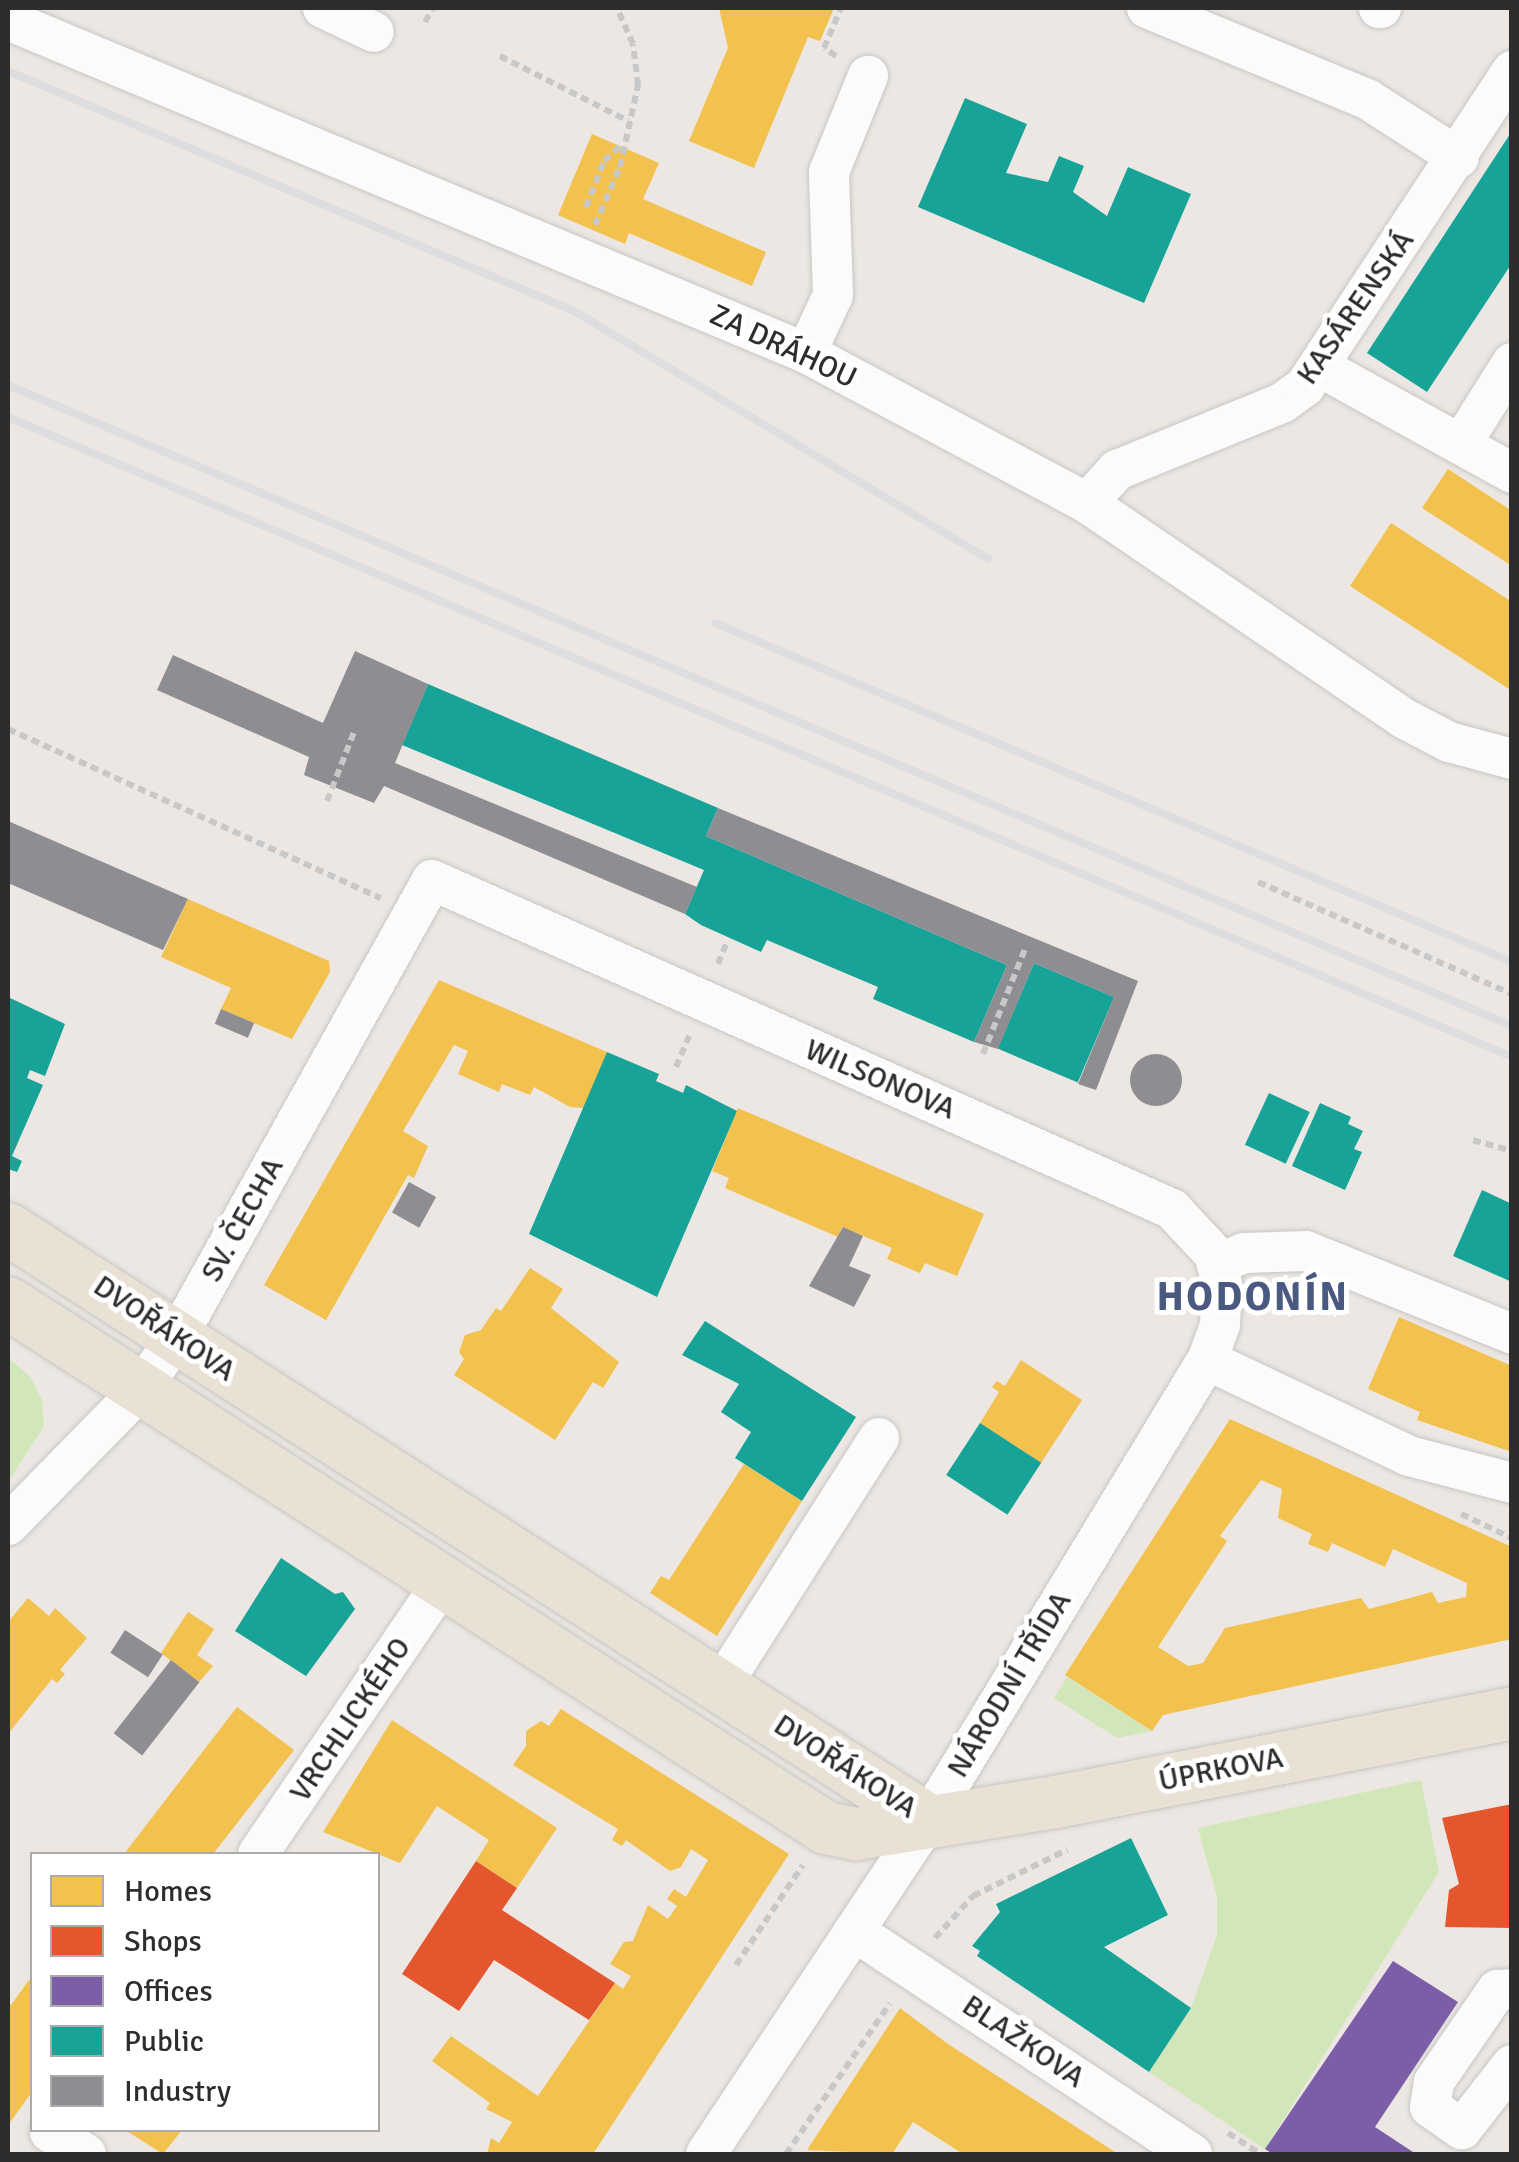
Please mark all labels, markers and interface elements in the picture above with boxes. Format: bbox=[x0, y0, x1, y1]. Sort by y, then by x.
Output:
street label: KASÁRENSKÁ bbox=[1290, 224, 1422, 392]
street label: ZA DRÁHOU bbox=[704, 297, 862, 397]
street label: WILSONOVA bbox=[799, 1032, 961, 1128]
street label: SV. ČECHA bbox=[194, 1152, 292, 1288]
street label: DVOŘÁKOVA bbox=[86, 1268, 242, 1390]
district label: HODONÍN bbox=[1156, 1273, 1350, 1321]
street label: NÁRODNÍ TŘÍDA bbox=[940, 1586, 1080, 1784]
street label: VRCHLICKÉHO bbox=[283, 1631, 419, 1809]
street label: DVOŘÁKOVA bbox=[767, 1707, 923, 1827]
street label: ÚPRKOVA bbox=[1156, 1740, 1286, 1800]
legend bbox=[30, 1852, 380, 2132]
text: Homes bbox=[124, 1873, 212, 1910]
text: Shops bbox=[124, 1923, 202, 1960]
text: Offices bbox=[124, 1973, 213, 2010]
street label: BLAŽKOVA bbox=[955, 1988, 1091, 2096]
text: Public bbox=[124, 2023, 204, 2060]
text: Industry bbox=[124, 2073, 231, 2110]

